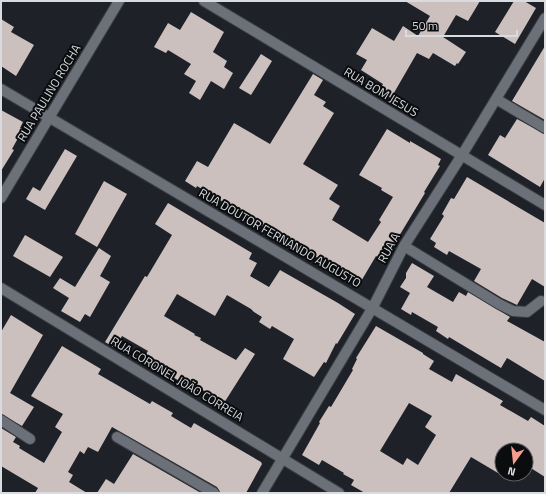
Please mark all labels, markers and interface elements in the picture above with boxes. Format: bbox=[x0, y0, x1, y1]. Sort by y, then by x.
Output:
scale bar bbox=[406, 12, 517, 38]
text: 50 m bbox=[412, 16, 438, 35]
street label: RUA PAULINO ROCHA bbox=[12, 40, 85, 145]
street label: RUA BOM JESUS bbox=[341, 62, 422, 121]
street label: RUA DOUTOR FERNANDO AUGUSTO bbox=[196, 183, 365, 292]
street label: RUA A bbox=[373, 229, 405, 266]
street label: RUA CORONEL JOÃO CORREIA bbox=[107, 331, 247, 426]
north arrow bbox=[494, 442, 534, 482]
text: N bbox=[506, 463, 517, 480]

